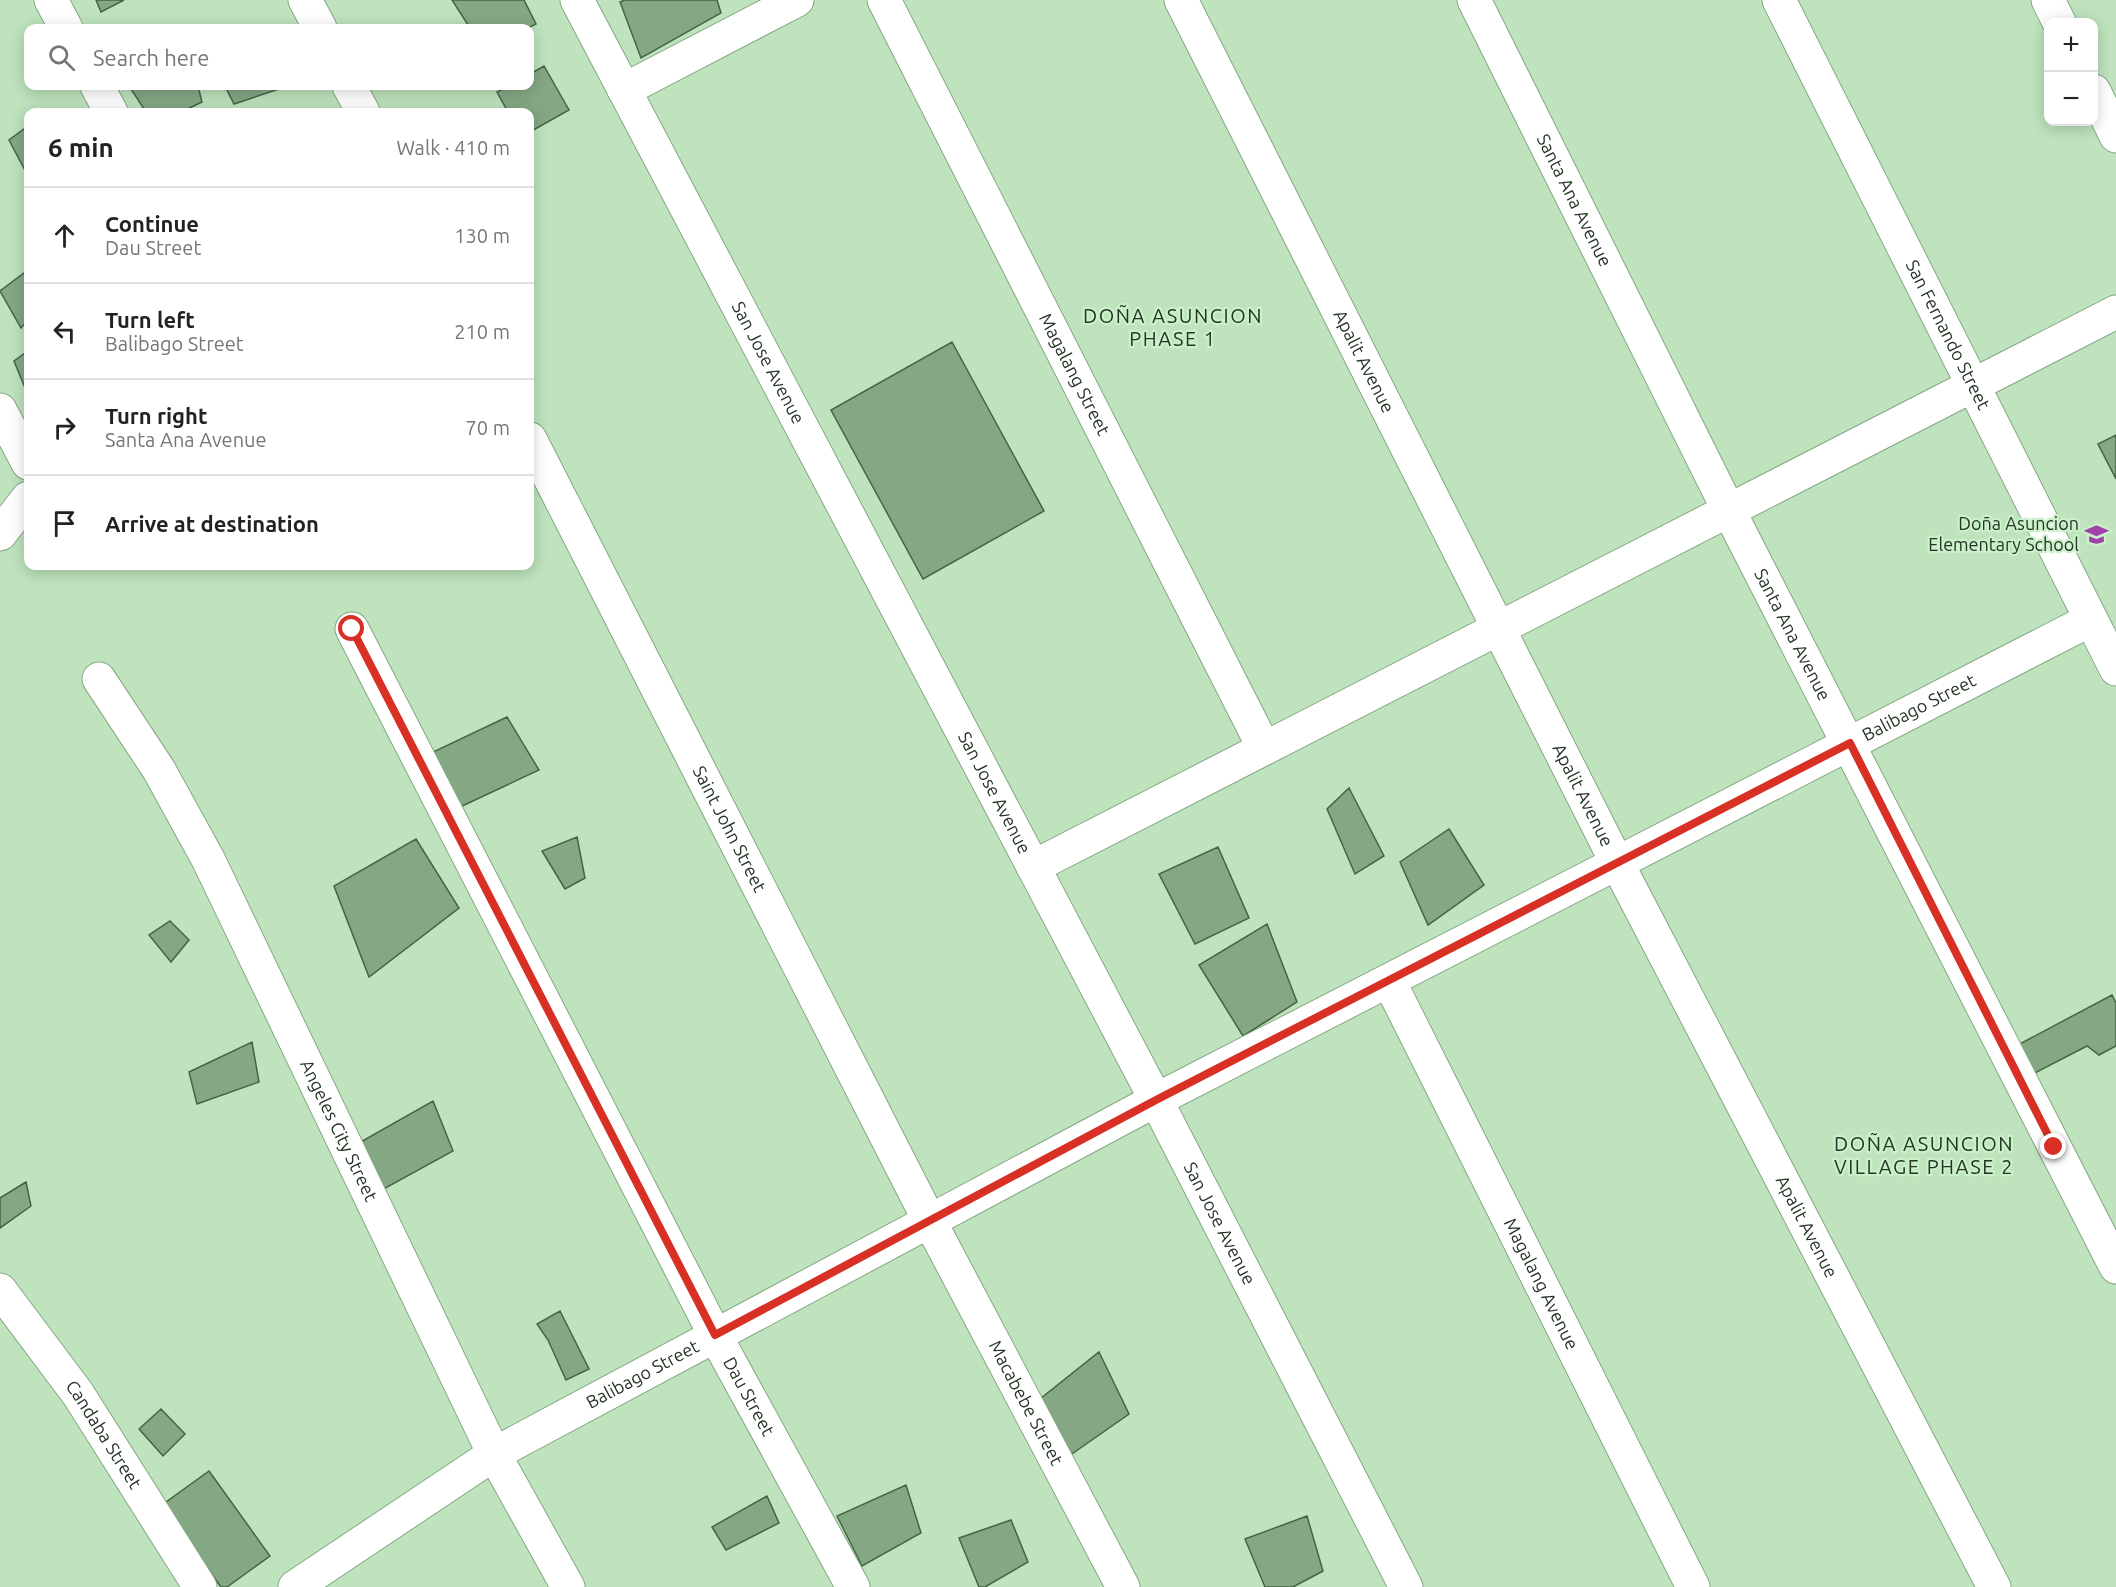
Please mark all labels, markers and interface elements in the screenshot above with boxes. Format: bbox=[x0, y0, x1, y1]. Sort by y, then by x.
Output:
map controls bbox=[2044, 18, 2098, 126]
button: + bbox=[2044, 18, 2098, 72]
search box bbox=[24, 24, 534, 90]
icon: search bbox=[45, 41, 78, 74]
text: Search here bbox=[93, 45, 209, 70]
button: − bbox=[2044, 72, 2098, 126]
street label: Santa Ana Avenue bbox=[1533, 130, 1616, 270]
text: 6 min bbox=[48, 133, 114, 162]
text: Walk · 410 m bbox=[397, 136, 510, 159]
text: Continue bbox=[105, 211, 199, 236]
icon: ahead bbox=[48, 219, 81, 252]
text: 130 m bbox=[454, 224, 510, 247]
text: Dau Street bbox=[105, 236, 201, 259]
street label: San Fernando Street bbox=[1903, 256, 1995, 412]
street label: San Jose Avenue bbox=[729, 298, 809, 427]
district label: DOÑA ASUNCION PHASE 1 bbox=[1083, 304, 1263, 350]
street label: Apalit Avenue bbox=[1330, 306, 1399, 416]
text: Turn left bbox=[105, 307, 195, 332]
street label: Magalang Street bbox=[1036, 310, 1114, 438]
icon: left bbox=[48, 315, 81, 348]
text: 210 m bbox=[454, 320, 510, 343]
text: Balibago Street bbox=[105, 332, 244, 355]
text: Turn right bbox=[105, 403, 207, 428]
icon: right bbox=[48, 411, 81, 444]
text: 70 m bbox=[466, 416, 510, 439]
text: Santa Ana Avenue bbox=[105, 428, 267, 451]
icon: arrive bbox=[48, 507, 81, 540]
text: Arrive at destination bbox=[105, 511, 319, 536]
place label: Doña Asuncion Elementary School bbox=[1928, 513, 2079, 554]
school or university icon: Doña Asuncion Elementary School bbox=[2084, 521, 2110, 547]
street label: Santa Ana Avenue bbox=[1751, 565, 1835, 703]
route start bbox=[338, 615, 364, 641]
street label: Balibago Street bbox=[1859, 670, 1979, 744]
street label: San Jose Avenue bbox=[955, 728, 1036, 857]
street label: Apalit Avenue bbox=[1549, 740, 1618, 850]
street label: Saint John Street bbox=[690, 762, 771, 895]
street label: Angeles City Street bbox=[297, 1056, 382, 1204]
district label: DOÑA ASUNCION VILLAGE PHASE 2 bbox=[1834, 1132, 2014, 1178]
route end bbox=[2040, 1133, 2066, 1159]
street label: San Jose Avenue bbox=[1181, 1158, 1260, 1288]
street label: Apalit Avenue bbox=[1772, 1172, 1842, 1281]
street label: Magalang Avenue bbox=[1501, 1215, 1583, 1352]
street label: Balibago Street bbox=[582, 1335, 702, 1412]
street label: Macabebe Street bbox=[986, 1337, 1068, 1468]
street label: Dau Street bbox=[720, 1353, 779, 1439]
street label: Candaba Street bbox=[62, 1376, 146, 1492]

